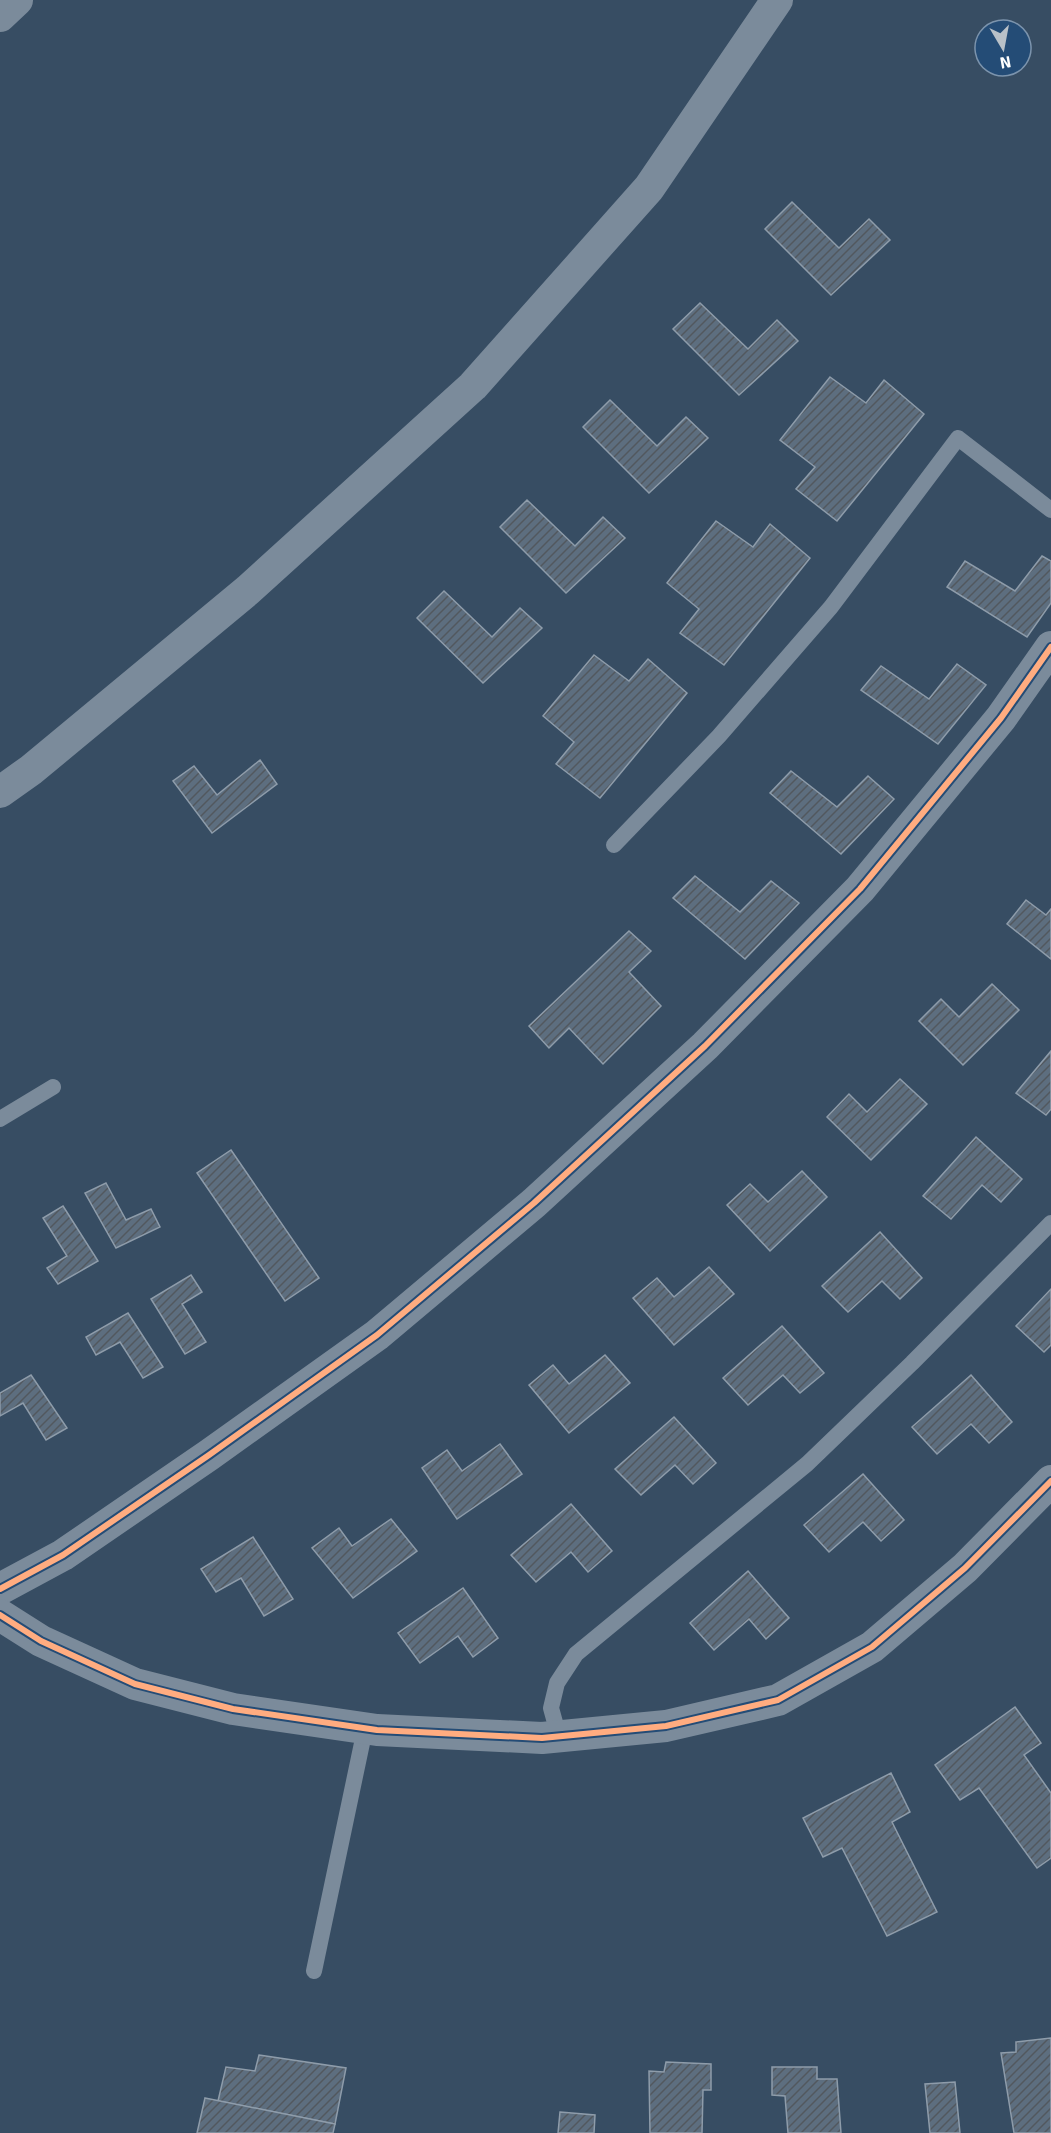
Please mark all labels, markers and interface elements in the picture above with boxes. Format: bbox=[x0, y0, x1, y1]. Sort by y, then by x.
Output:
north arrow bbox=[973, 18, 1033, 78]
text: N bbox=[998, 51, 1013, 73]

